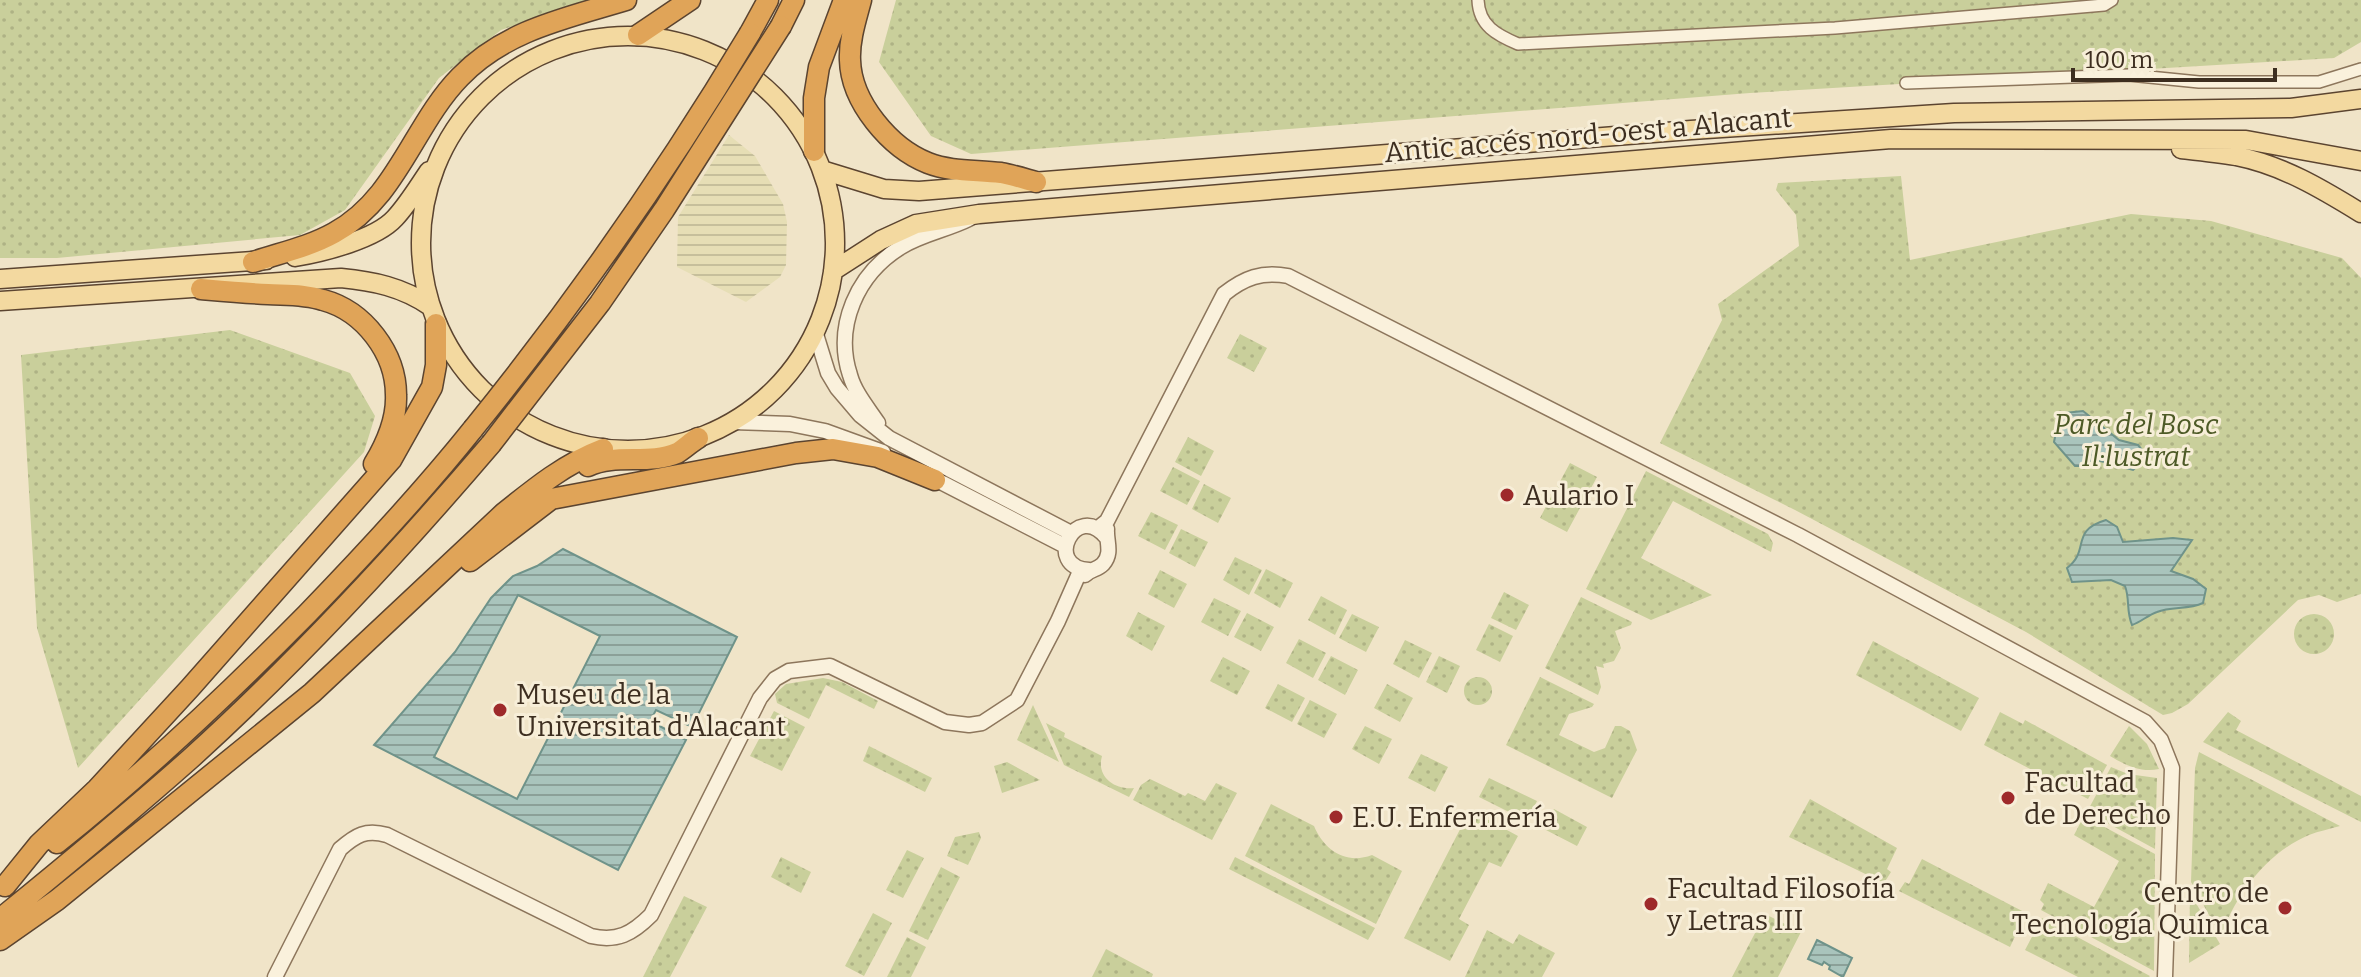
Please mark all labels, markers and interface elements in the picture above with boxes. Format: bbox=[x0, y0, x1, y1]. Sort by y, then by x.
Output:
scale bar bbox=[2073, 32, 2275, 82]
text: 100 m bbox=[2085, 46, 2153, 74]
street label: Antic accés nord-oest a Alacant bbox=[1383, 101, 1793, 169]
park label: Parc del Bosc Il·lustrat bbox=[2053, 408, 2219, 473]
place label: Aulario I bbox=[1523, 479, 1634, 512]
marker: Aulario I bbox=[1498, 486, 1516, 504]
place label: Museu de la Universitat d'Alacant bbox=[516, 678, 786, 743]
marker: Museu de la Universitat d'Alacant bbox=[491, 701, 509, 719]
place label: Facultad de Derecho bbox=[2024, 766, 2171, 831]
marker: Facultad de Derecho bbox=[1999, 789, 2017, 807]
place label: E.U. Enfermería bbox=[1352, 801, 1557, 834]
marker: E.U. Enfermería bbox=[1327, 808, 1345, 826]
place label: Facultad Filosofía y Letras III bbox=[1666, 872, 1895, 937]
place label: Centro de Tecnología Química bbox=[2012, 876, 2269, 941]
marker: Facultad Filosofía y Letras III bbox=[1642, 895, 1660, 913]
marker: Centro de Tecnología Química bbox=[2276, 899, 2294, 917]

